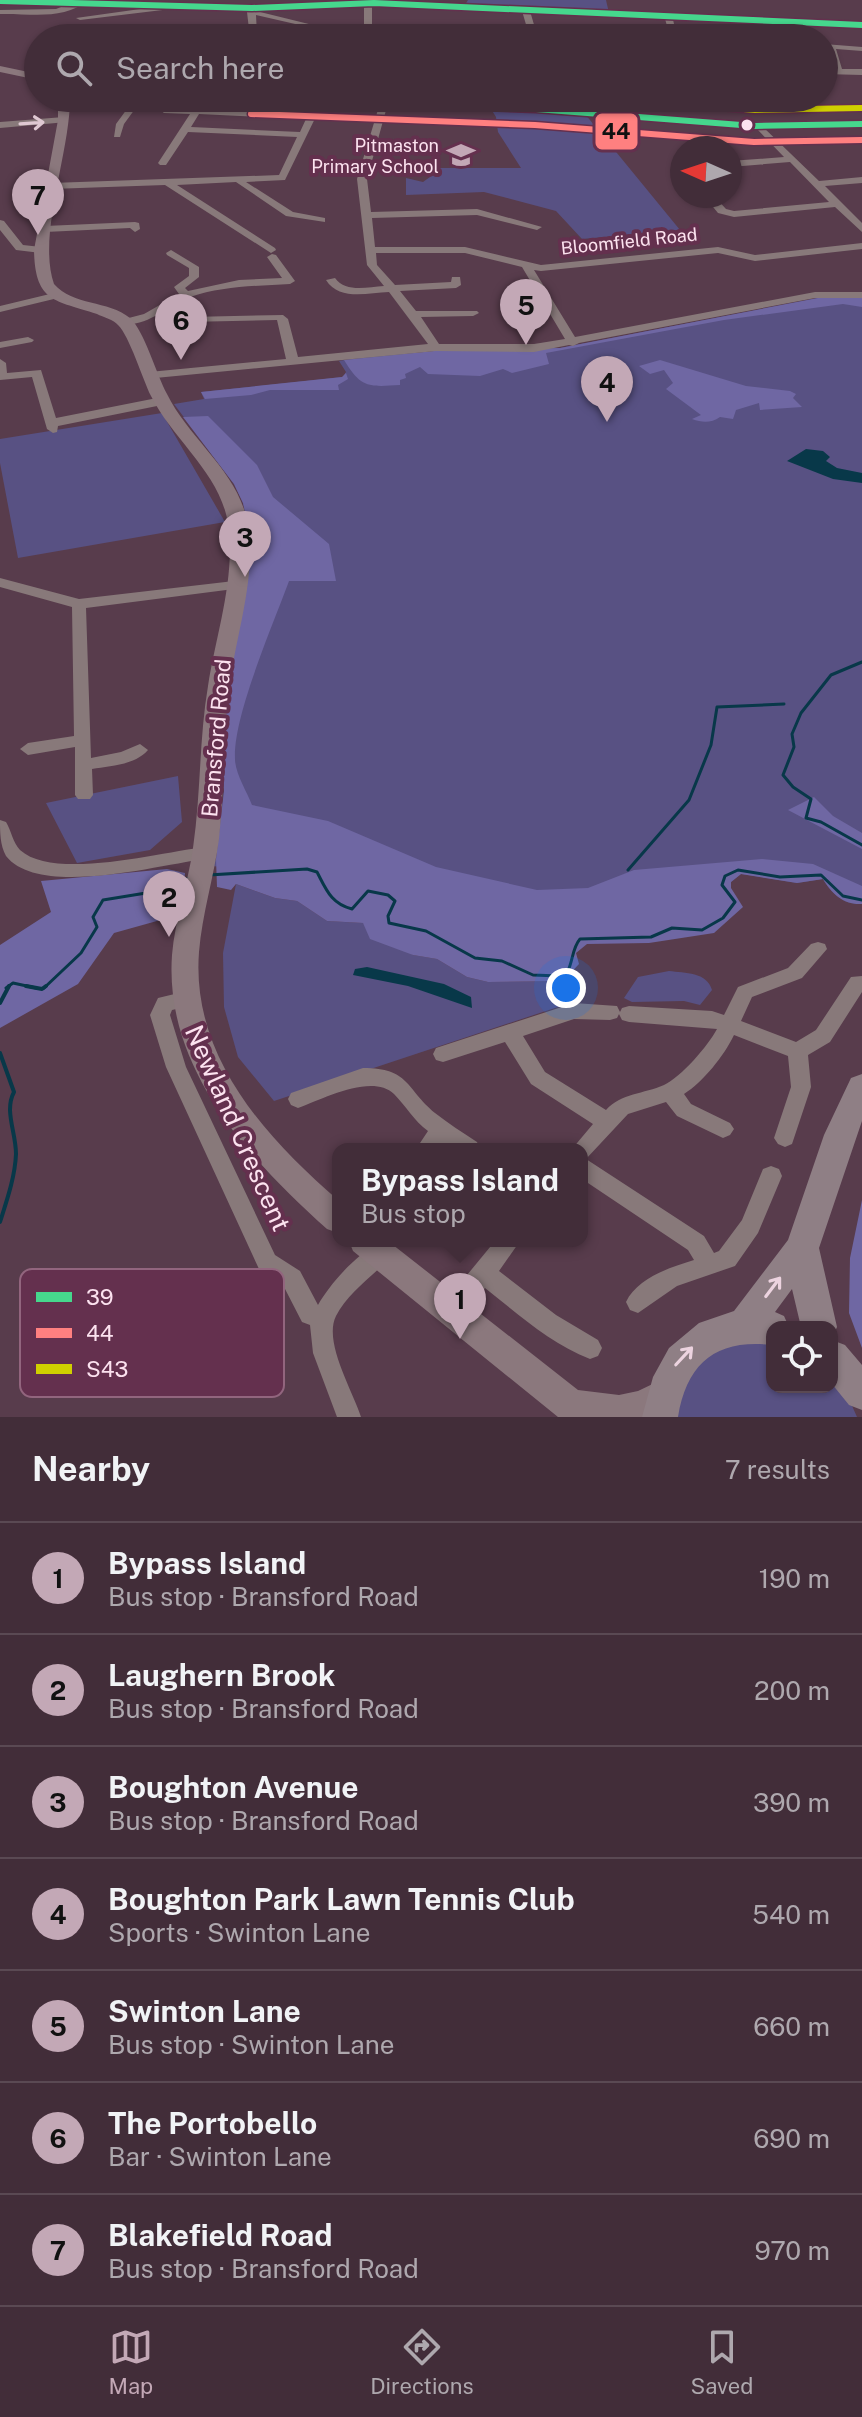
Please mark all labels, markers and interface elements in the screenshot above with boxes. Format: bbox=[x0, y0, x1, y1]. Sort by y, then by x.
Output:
search box bbox=[24, 24, 838, 112]
icon: search bbox=[52, 46, 96, 90]
text: Search here bbox=[116, 50, 284, 86]
line badge: 44 bbox=[594, 112, 639, 151]
one-way arrow bbox=[18, 115, 45, 130]
unlabelled marker bbox=[739, 117, 755, 133]
text: 44 bbox=[602, 118, 630, 144]
place label: Pitmaston Primary School bbox=[311, 135, 439, 177]
north arrow bbox=[670, 136, 742, 208]
school or university icon: Pitmaston Primary School bbox=[446, 140, 476, 170]
pin: 7 bbox=[12, 169, 64, 235]
street label: Bloomfield Road bbox=[560, 223, 698, 259]
pin: 5 bbox=[500, 279, 552, 345]
pin: 6 bbox=[155, 294, 207, 360]
pin: 4 bbox=[581, 356, 633, 422]
pin: 3 bbox=[219, 511, 271, 577]
street label: Bransford Road bbox=[196, 658, 236, 818]
pin: 2 bbox=[143, 871, 195, 937]
your location bbox=[546, 968, 586, 1008]
street label: Newland Crescent bbox=[179, 1020, 297, 1236]
popup bbox=[332, 1143, 588, 1247]
text: Bypass Island bbox=[361, 1162, 559, 1198]
text: Bus stop bbox=[361, 1198, 466, 1229]
legend bbox=[20, 1269, 284, 1397]
pin: 1 bbox=[434, 1273, 486, 1339]
one-way arrow bbox=[765, 1277, 782, 1298]
text: 39 bbox=[86, 1284, 113, 1310]
text: 44 bbox=[86, 1320, 114, 1346]
map controls bbox=[766, 1321, 838, 1393]
button: locate bbox=[766, 1321, 838, 1393]
one-way arrow bbox=[675, 1346, 693, 1366]
text: S43 bbox=[86, 1356, 128, 1382]
text: Nearby bbox=[32, 1449, 150, 1489]
text: 7 results bbox=[725, 1454, 830, 1485]
text: Bypass Island bbox=[108, 1545, 306, 1581]
text: 1 bbox=[52, 1563, 64, 1594]
text: 190 m bbox=[759, 1563, 830, 1594]
text: Bus stop · Bransford Road bbox=[108, 1581, 419, 1612]
text: Laughern Brook bbox=[108, 1657, 335, 1693]
text: 2 bbox=[50, 1675, 66, 1706]
text: 200 m bbox=[754, 1675, 830, 1706]
text: Bus stop · Bransford Road bbox=[108, 1693, 419, 1724]
text: Boughton Avenue bbox=[108, 1769, 359, 1805]
text: 3 bbox=[49, 1787, 67, 1818]
text: 390 m bbox=[753, 1787, 830, 1818]
text: Bus stop · Bransford Road bbox=[108, 1805, 419, 1836]
text: Boughton Park Lawn Tennis Club bbox=[108, 1881, 575, 1917]
text: 4 bbox=[49, 1899, 67, 1930]
text: 540 m bbox=[752, 1899, 830, 1930]
text: Sports · Swinton Lane bbox=[108, 1917, 370, 1948]
text: Swinton Lane bbox=[108, 1993, 301, 2029]
text: 5 bbox=[49, 2011, 67, 2042]
text: 660 m bbox=[753, 2011, 830, 2042]
text: Bus stop · Swinton Lane bbox=[108, 2029, 394, 2060]
text: The Portobello bbox=[108, 2105, 317, 2141]
text: 6 bbox=[49, 2123, 67, 2154]
text: 690 m bbox=[753, 2123, 830, 2154]
text: Bar · Swinton Lane bbox=[108, 2141, 332, 2172]
text: Blakefield Road bbox=[108, 2217, 333, 2253]
text: 7 bbox=[50, 2235, 66, 2266]
text: 970 m bbox=[754, 2235, 830, 2266]
text: Bus stop · Bransford Road bbox=[108, 2253, 419, 2284]
tab: Map bbox=[109, 2325, 153, 2399]
tab: Directions bbox=[370, 2325, 474, 2399]
tab: Saved bbox=[691, 2325, 753, 2399]

